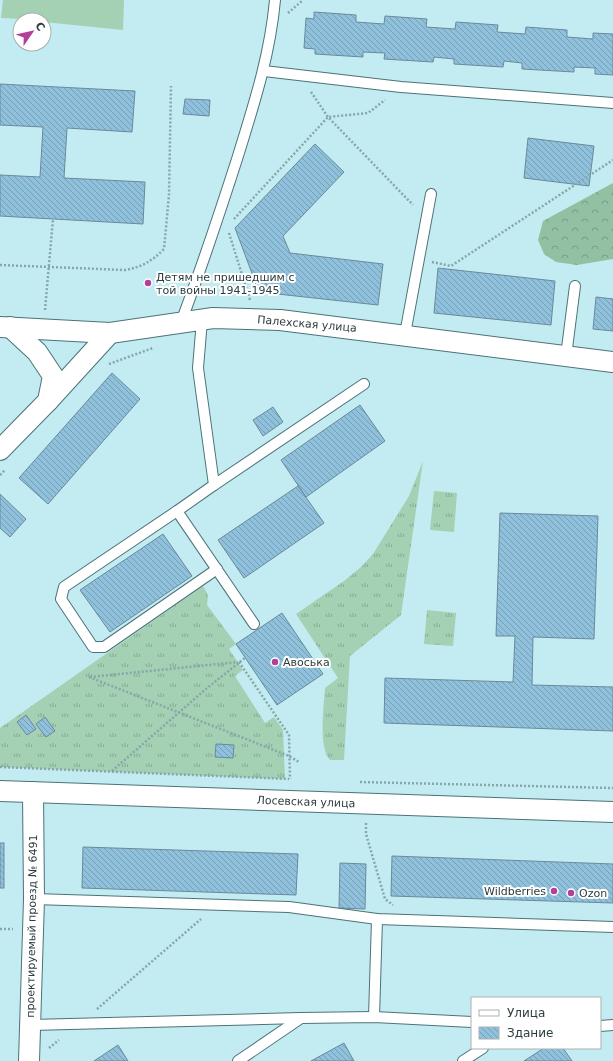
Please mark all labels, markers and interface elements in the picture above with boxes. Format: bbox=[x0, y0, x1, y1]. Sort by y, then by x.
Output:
north arrow bbox=[12, 12, 52, 52]
text: С bbox=[32, 20, 48, 34]
place label: Детям не пришедшим с той войны 1941-1945 bbox=[156, 271, 294, 297]
marker: Детям не пришедшим с той войны 1941-1945 bbox=[143, 278, 153, 288]
street label: Палехская улица bbox=[257, 313, 357, 335]
place label: Авоська bbox=[283, 656, 330, 669]
marker: Авоська bbox=[270, 657, 280, 667]
street label: Лосевская улица bbox=[256, 794, 356, 810]
street label: проектируемый проезд № 6491 bbox=[24, 834, 40, 1018]
place label: Wildberries bbox=[484, 885, 546, 898]
marker: Wildberries bbox=[549, 886, 559, 896]
place label: Ozon bbox=[579, 887, 607, 900]
marker: Ozon bbox=[566, 888, 576, 898]
legend bbox=[471, 997, 601, 1049]
text: Улица bbox=[507, 1006, 545, 1020]
text: Здание bbox=[507, 1026, 553, 1040]

